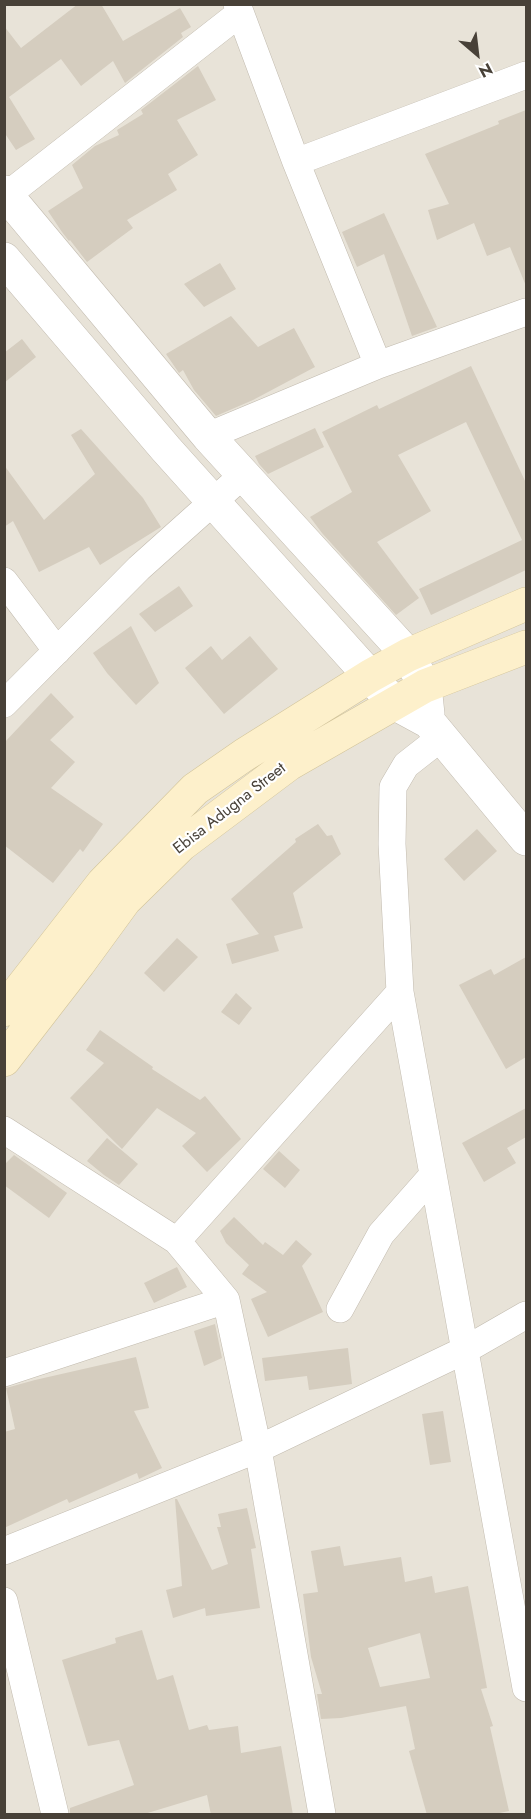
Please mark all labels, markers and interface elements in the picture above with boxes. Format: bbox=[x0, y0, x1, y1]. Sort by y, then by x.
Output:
north arrow bbox=[447, 24, 507, 84]
text: N bbox=[475, 57, 497, 83]
street label: Ebisa Adugna Street bbox=[170, 759, 290, 859]

